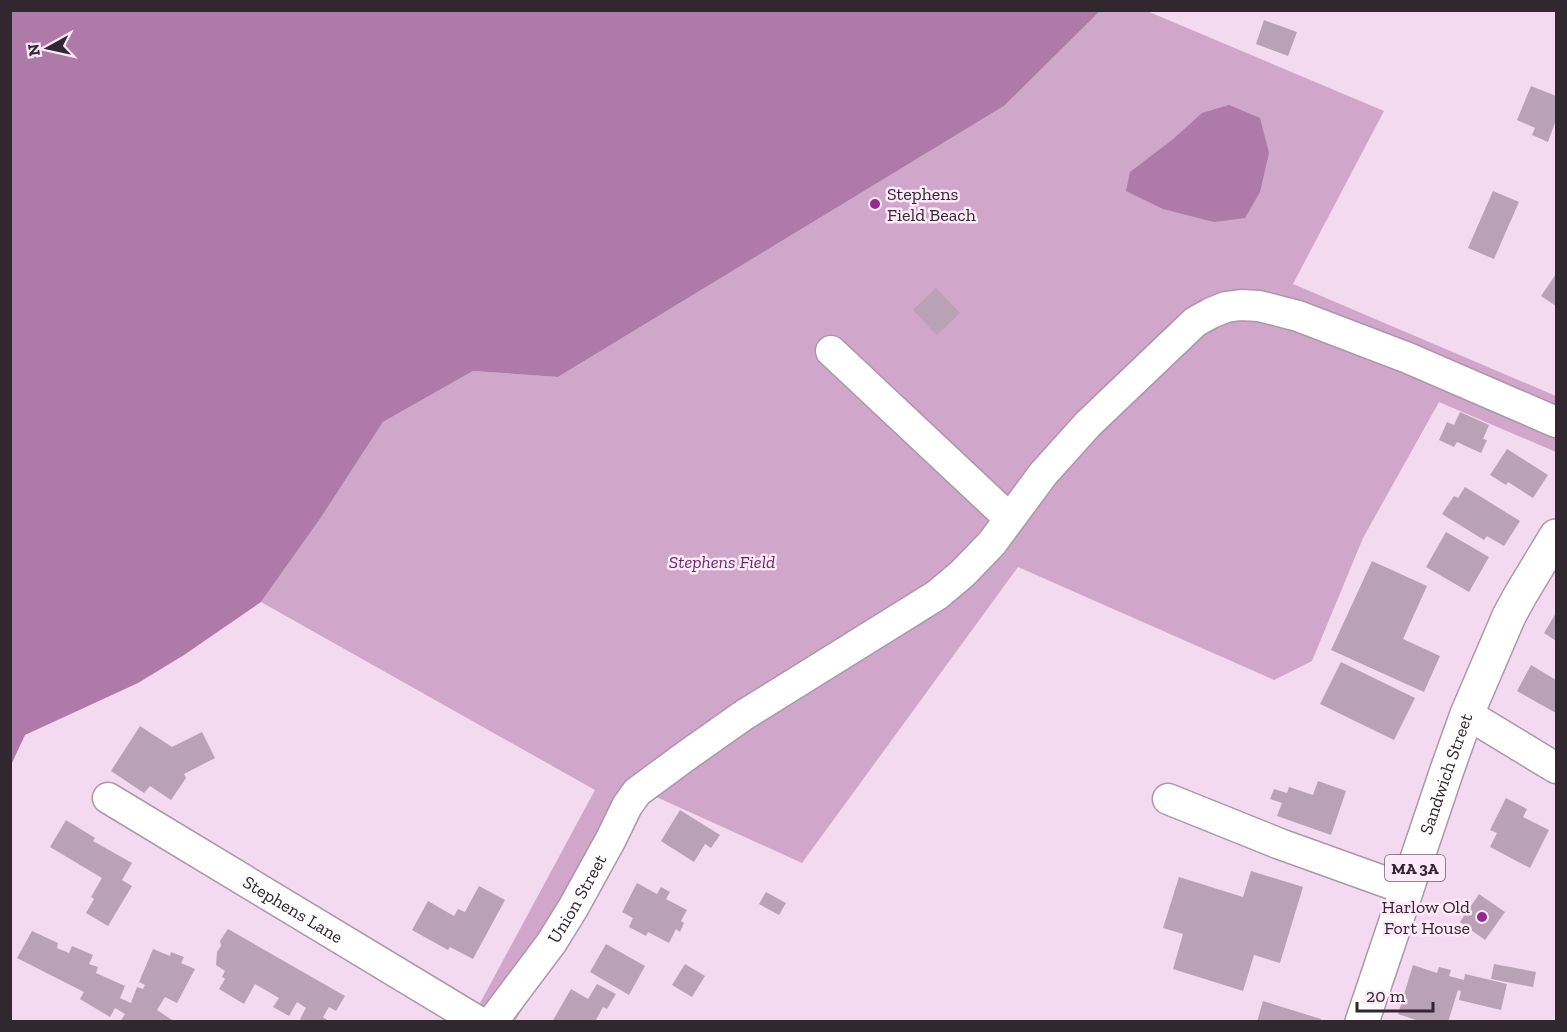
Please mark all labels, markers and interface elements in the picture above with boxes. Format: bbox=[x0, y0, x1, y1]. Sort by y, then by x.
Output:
north arrow bbox=[18, 18, 78, 78]
text: N bbox=[23, 43, 44, 57]
place label: Stephens Field Beach bbox=[887, 183, 976, 226]
marker: Stephens Field Beach bbox=[868, 197, 882, 211]
park label: Stephens Field bbox=[669, 551, 775, 573]
street label: Sandwich Street bbox=[1415, 710, 1478, 837]
street label: Union Street bbox=[543, 850, 612, 947]
road number: MA 3A bbox=[1385, 855, 1445, 881]
street label: Stephens Lane bbox=[239, 871, 347, 948]
place label: Harlow Old Fort House bbox=[1382, 896, 1470, 939]
marker: Harlow Old Fort House bbox=[1475, 910, 1489, 924]
scale bar bbox=[1357, 975, 1434, 1013]
text: 20 m bbox=[1366, 985, 1406, 1007]

